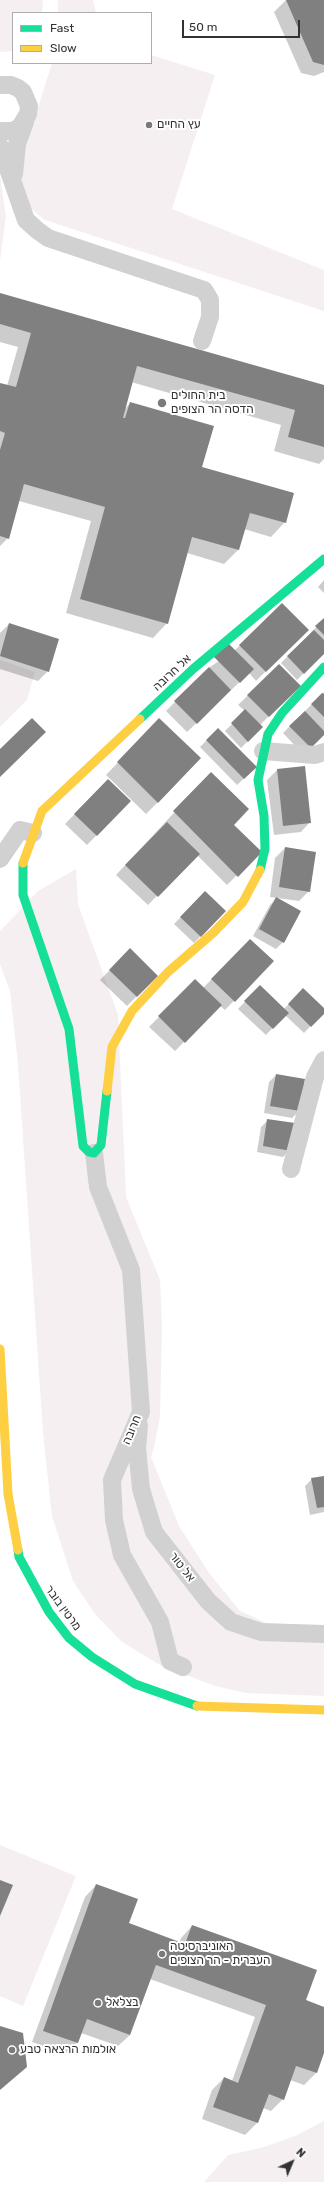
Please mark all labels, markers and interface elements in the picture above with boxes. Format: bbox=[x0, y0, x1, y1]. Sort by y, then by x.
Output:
legend bbox=[12, 12, 152, 64]
scale bar bbox=[184, 12, 302, 38]
text: 50 m bbox=[189, 20, 217, 34]
text: Fast bbox=[50, 21, 74, 35]
text: Slow bbox=[50, 41, 77, 55]
place label: עץ החיים bbox=[157, 118, 201, 132]
marker: עץ החיים bbox=[144, 120, 154, 130]
place label: בית החולים הדסה הר הצופים bbox=[171, 389, 254, 417]
marker: בית החולים הדסה הר הצופים bbox=[156, 397, 168, 409]
street label: אל חרובה bbox=[150, 652, 194, 694]
street label: חרובה bbox=[119, 1413, 145, 1447]
street label: אל טור bbox=[166, 1549, 198, 1585]
street label: מרטין בובר bbox=[42, 1582, 84, 1634]
place label: האוניברסיטה העברית - הר הצופים bbox=[170, 1940, 270, 1968]
marker: האוניברסיטה העברית - הר הצופים bbox=[157, 1949, 167, 1959]
place label: בצלאל bbox=[106, 1996, 139, 2010]
marker: בצלאל bbox=[93, 1998, 103, 2008]
place label: אולמות הרצאה טבע bbox=[20, 2043, 116, 2057]
marker: אולמות הרצאה טבע bbox=[7, 2045, 17, 2055]
north arrow bbox=[272, 2142, 312, 2182]
text: N bbox=[293, 2146, 308, 2160]

